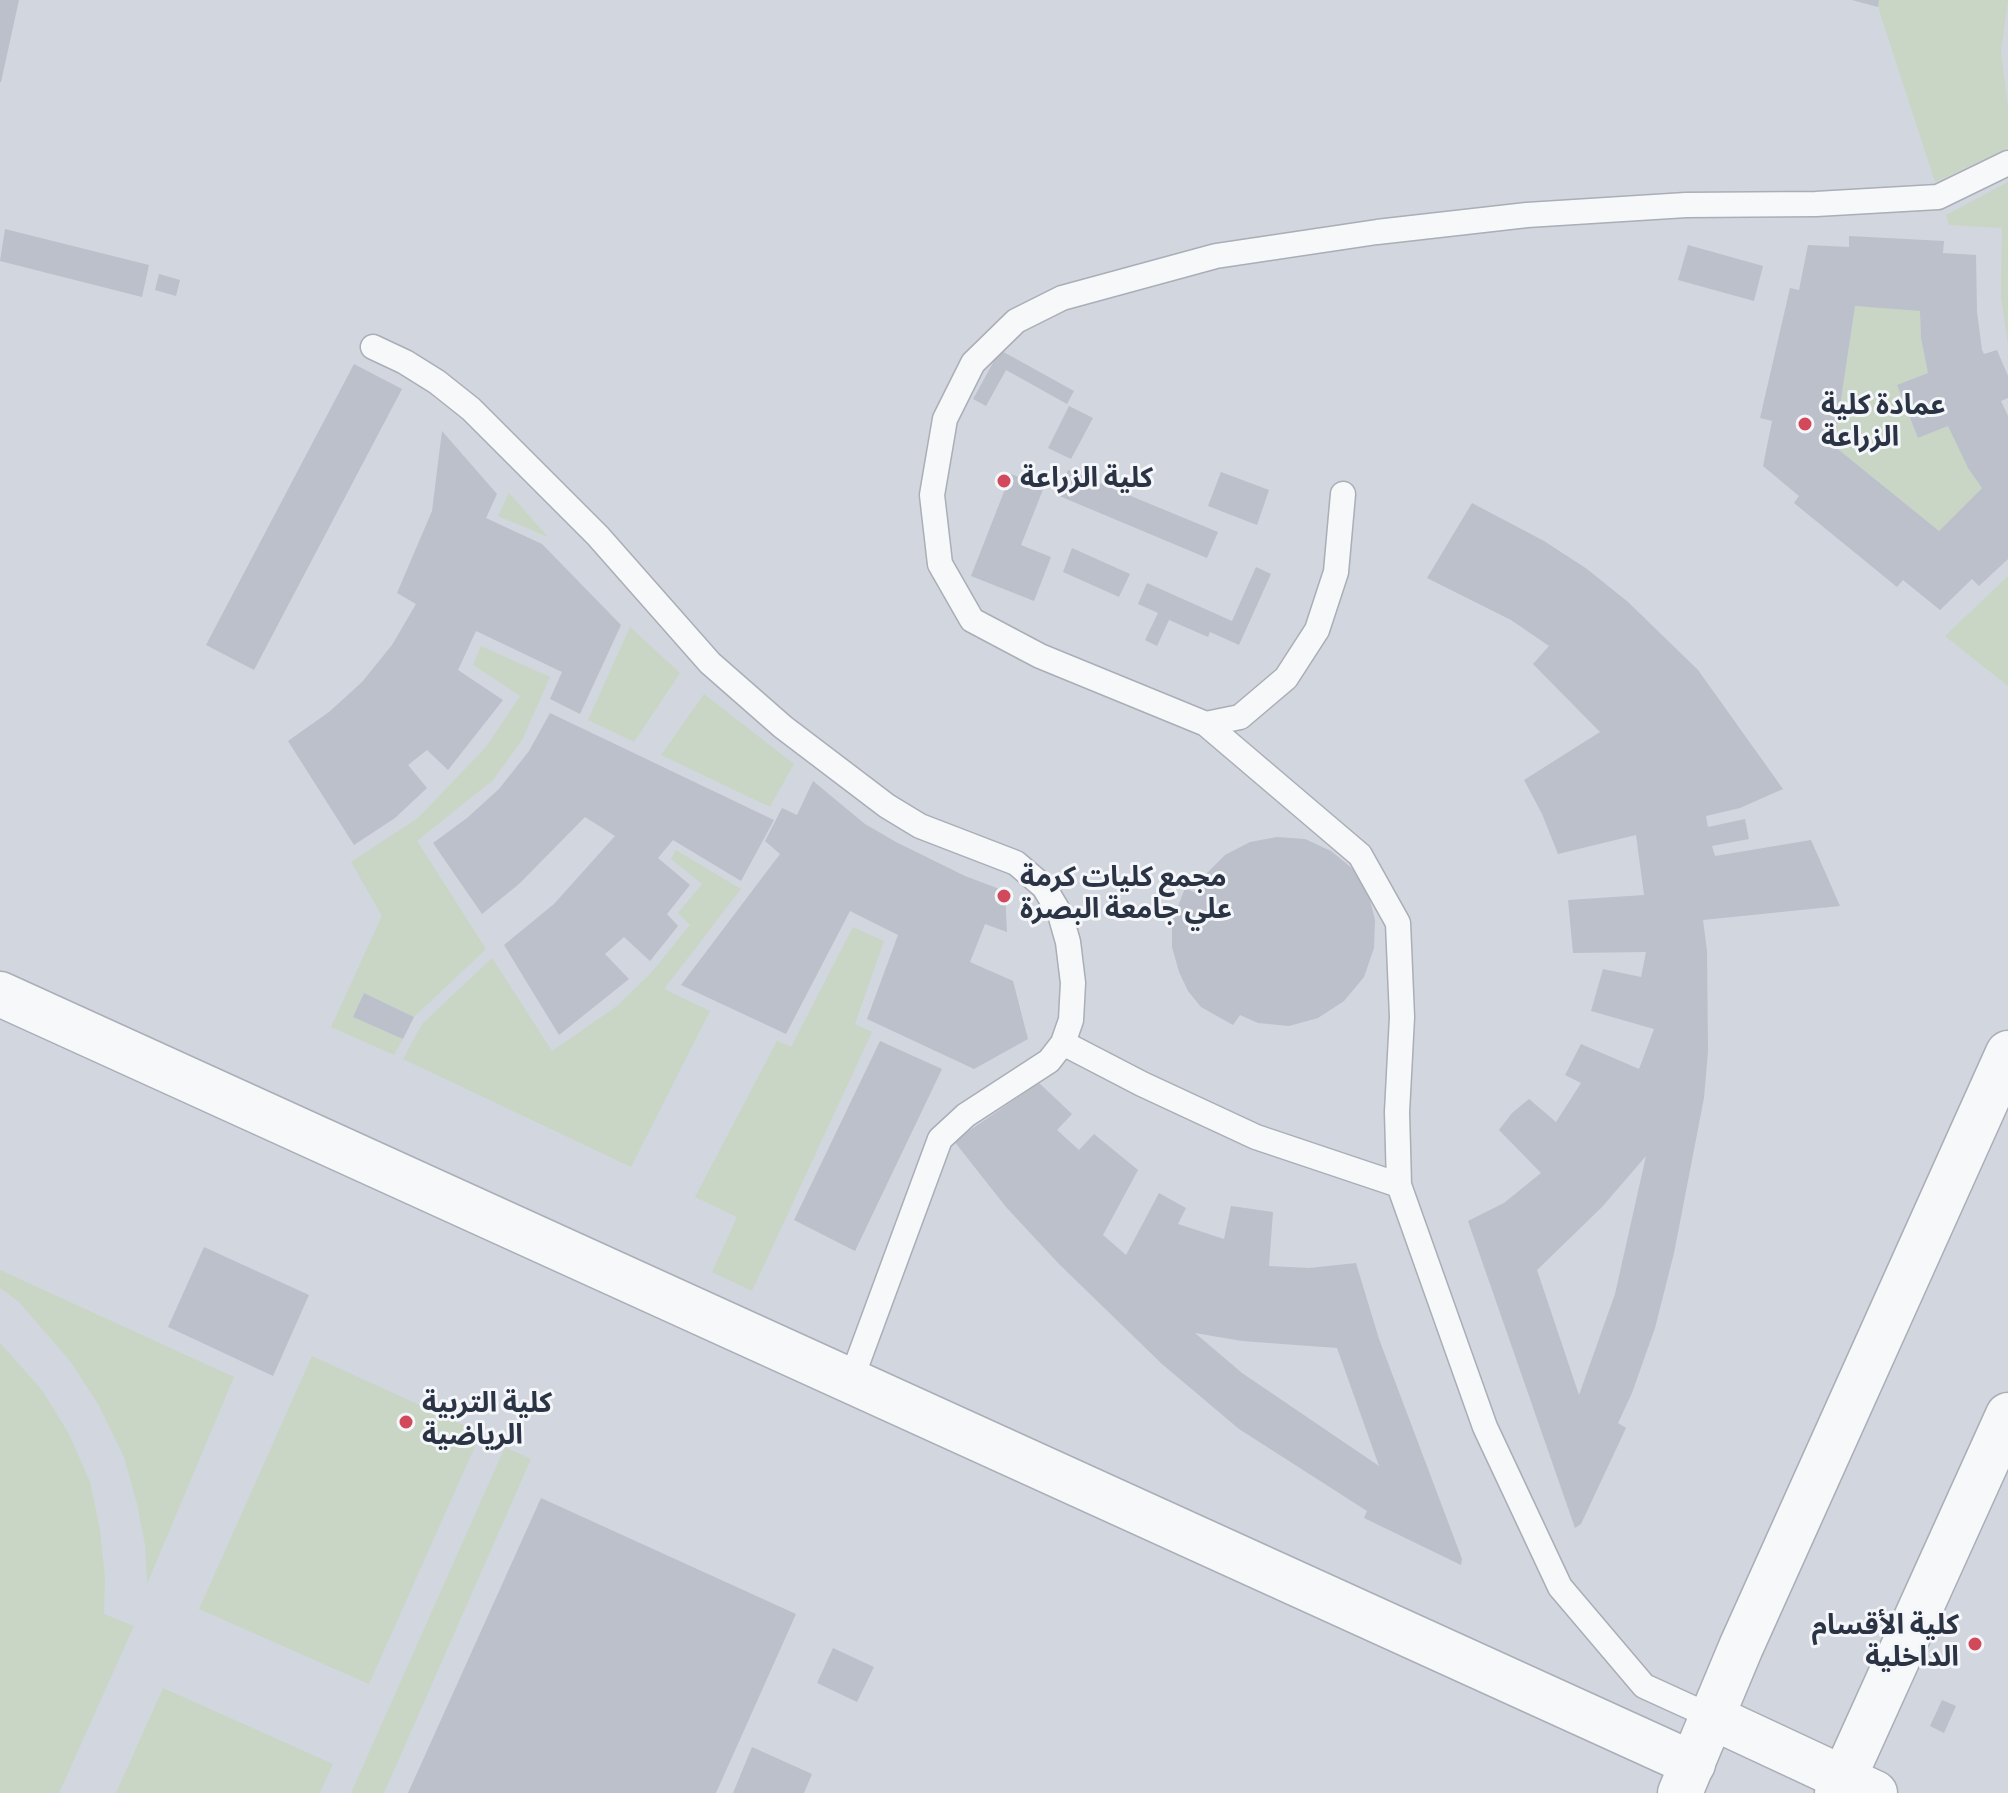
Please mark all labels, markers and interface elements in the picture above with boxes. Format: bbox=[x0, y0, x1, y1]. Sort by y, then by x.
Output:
place label: عمادة كلية الزراعة bbox=[1821, 391, 1946, 457]
marker: عمادة كلية الزراعة bbox=[1796, 415, 1814, 433]
place label: كلية الزراعة bbox=[1020, 464, 1153, 498]
marker: كلية الزراعة bbox=[995, 472, 1013, 490]
place label: مجمع كليات كرمة علي جامعة البصرة bbox=[1020, 863, 1232, 929]
marker: مجمع كليات كرمة علي جامعة البصرة bbox=[995, 887, 1013, 905]
place label: كلية التربية الرياضية bbox=[422, 1389, 552, 1455]
marker: كلية التربية الرياضية bbox=[397, 1413, 415, 1431]
place label: كلية الأقسام الداخلية bbox=[1812, 1611, 1959, 1677]
marker: كلية الأقسام الداخلية bbox=[1966, 1635, 1984, 1653]

